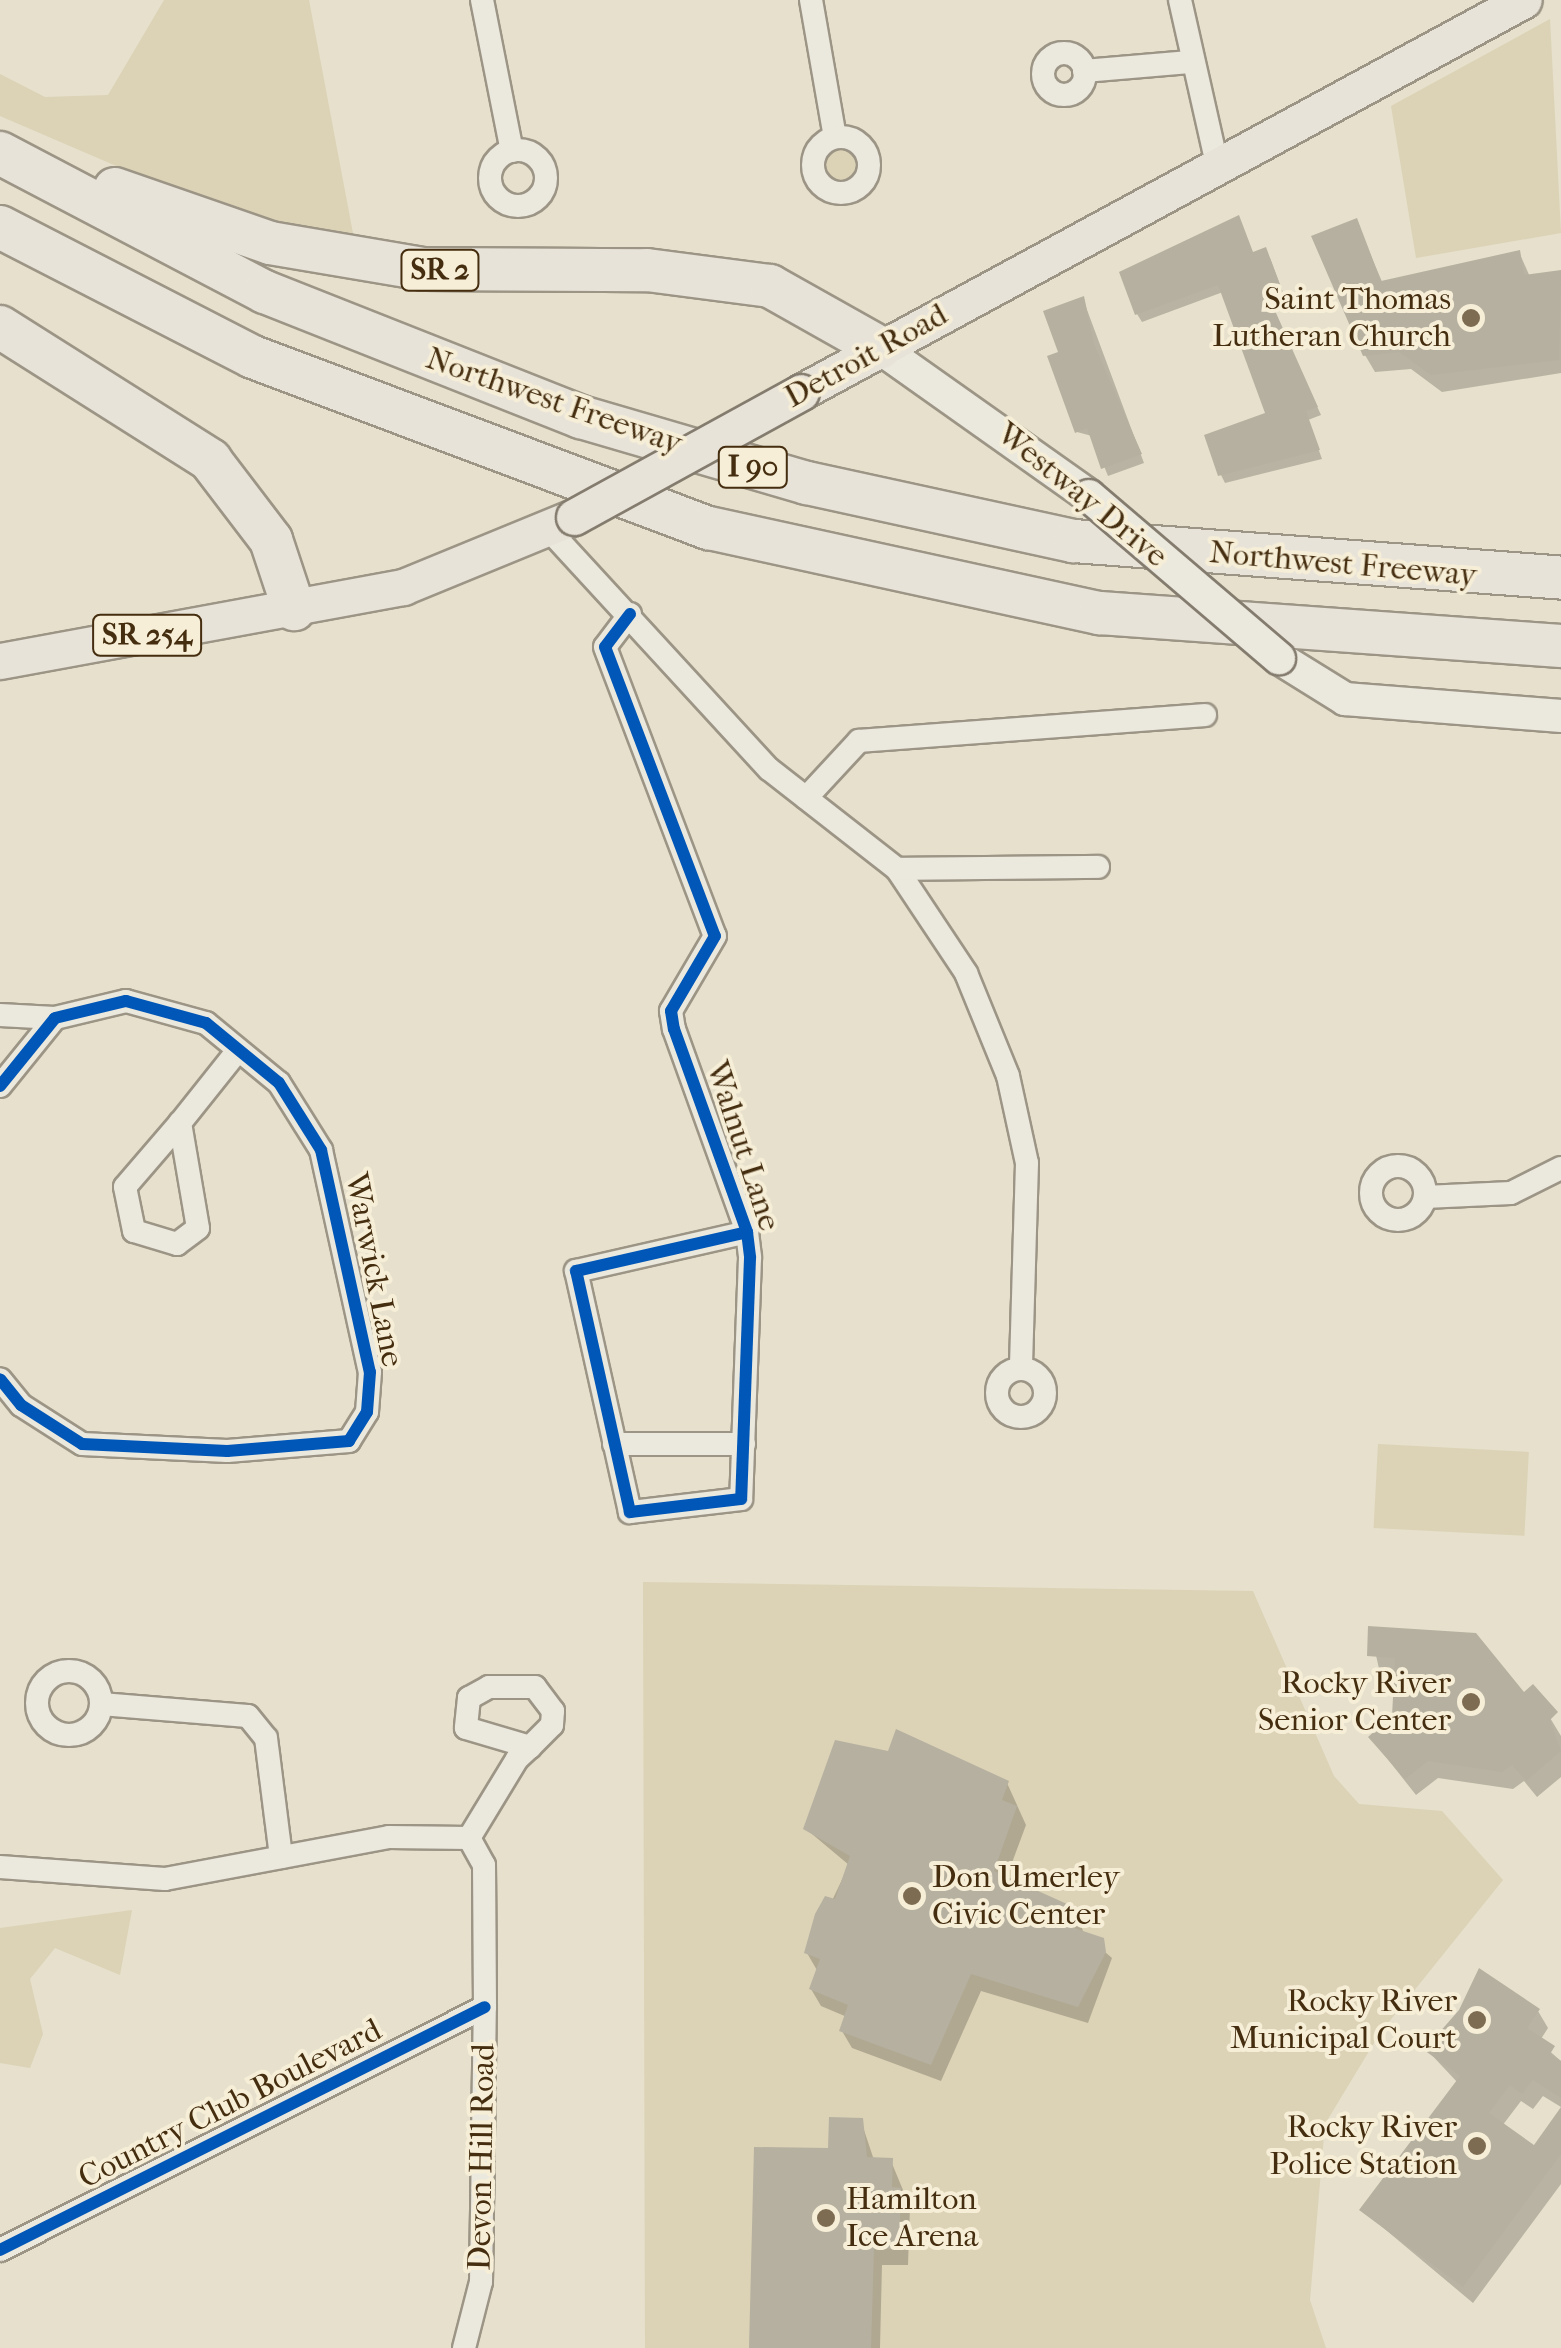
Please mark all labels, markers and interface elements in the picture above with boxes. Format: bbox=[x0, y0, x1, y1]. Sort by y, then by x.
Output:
road number: SR 2 bbox=[400, 245, 480, 295]
place label: Saint Thomas Lutheran Church bbox=[1212, 281, 1451, 356]
street label: Detroit Road bbox=[778, 296, 954, 416]
marker: Saint Thomas Lutheran Church bbox=[1460, 307, 1482, 329]
street label: Northwest Freeway bbox=[421, 339, 687, 463]
street label: Westway Drive bbox=[989, 415, 1175, 575]
road number: I 90 bbox=[716, 442, 790, 492]
street label: Northwest Freeway bbox=[1208, 533, 1478, 595]
road number: SR 254 bbox=[92, 610, 202, 660]
street label: Walnut Lane bbox=[698, 1056, 788, 1236]
street label: Warwick Lane bbox=[336, 1170, 412, 1370]
place label: Rocky River Senior Center bbox=[1258, 1665, 1451, 1740]
marker: Rocky River Senior Center bbox=[1460, 1691, 1482, 1713]
place label: Don Umerley Civic Center bbox=[932, 1859, 1119, 1934]
marker: Don Umerley Civic Center bbox=[901, 1885, 923, 1907]
place label: Rocky River Municipal Court bbox=[1230, 1983, 1457, 2058]
marker: Rocky River Municipal Court bbox=[1466, 2009, 1488, 2031]
street label: Country Club Boulevard bbox=[72, 2011, 388, 2197]
street label: Devon Hill Road bbox=[461, 2043, 503, 2271]
place label: Rocky River Police Station bbox=[1270, 2109, 1457, 2184]
marker: Rocky River Police Station bbox=[1466, 2135, 1488, 2157]
place label: Hamilton Ice Arena bbox=[846, 2181, 978, 2256]
marker: Hamilton Ice Arena bbox=[815, 2207, 837, 2229]

